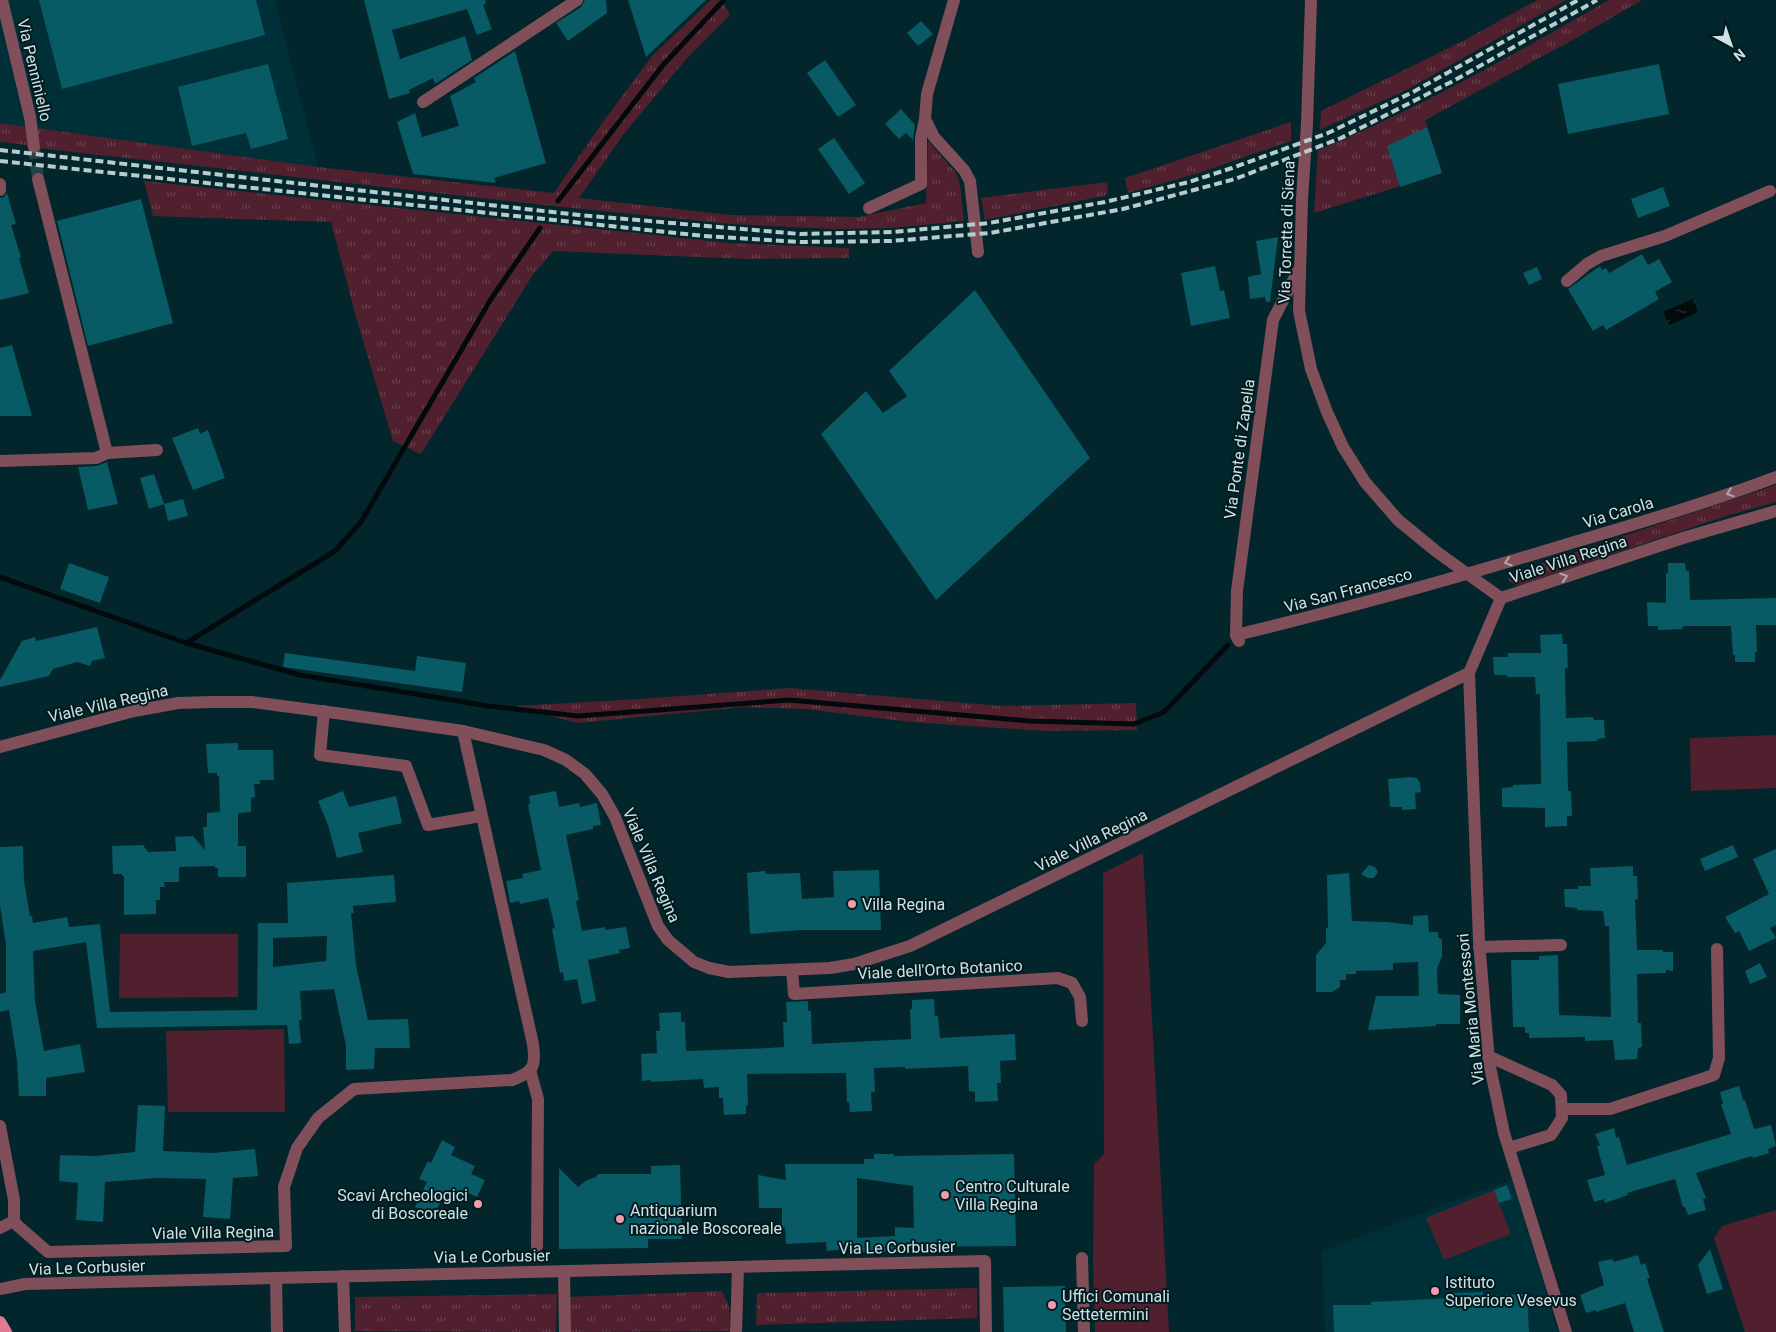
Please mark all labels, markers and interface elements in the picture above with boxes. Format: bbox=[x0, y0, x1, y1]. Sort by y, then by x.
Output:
street label: Via Penniniello bbox=[13, 17, 56, 123]
north arrow bbox=[1706, 20, 1756, 70]
text: N bbox=[1730, 46, 1748, 64]
street label: Via Torretta di Siena bbox=[1275, 160, 1298, 304]
street label: Via Ponte di Zapella bbox=[1220, 378, 1259, 520]
one-way arrow bbox=[1726, 487, 1735, 497]
street label: Via Carola bbox=[1581, 493, 1656, 532]
street label: Viale Villa Regina bbox=[1507, 532, 1629, 587]
one-way arrow bbox=[1504, 557, 1513, 567]
street label: Via San Francesco bbox=[1282, 564, 1414, 617]
one-way arrow bbox=[1559, 573, 1568, 583]
street label: Viale Villa Regina bbox=[46, 680, 170, 727]
street label: Viale Villa Regina bbox=[619, 805, 684, 925]
street label: Viale Villa Regina bbox=[1032, 805, 1150, 876]
place label: Villa Regina bbox=[862, 895, 945, 914]
marker: Villa Regina bbox=[846, 898, 858, 910]
street label: Via Maria Montessori bbox=[1453, 932, 1488, 1086]
street label: Viale dell'Orto Botanico bbox=[857, 956, 1023, 983]
place label: Centro Culturale Villa Regina bbox=[955, 1177, 1070, 1214]
place label: Scavi Archeologici di Boscoreale bbox=[337, 1186, 468, 1223]
marker: Centro Culturale Villa Regina bbox=[939, 1189, 951, 1201]
marker: Scavi Archeologici di Boscoreale bbox=[472, 1198, 484, 1210]
place label: Antiquarium nazionale Boscoreale bbox=[630, 1201, 782, 1238]
marker: Antiquarium nazionale Boscoreale bbox=[614, 1213, 626, 1225]
street label: Viale Villa Regina bbox=[152, 1222, 274, 1243]
street label: Via Le Corbusier bbox=[839, 1237, 956, 1258]
street label: Via Le Corbusier bbox=[434, 1246, 551, 1267]
street label: Via Le Corbusier bbox=[28, 1256, 146, 1279]
place label: Istituto Superiore Vesevus bbox=[1445, 1273, 1577, 1310]
marker: Istituto Superiore Vesevus bbox=[1429, 1285, 1441, 1297]
place label: Uffici Comunali Settetermini bbox=[1062, 1287, 1170, 1324]
marker: Uffici Comunali Settetermini bbox=[1046, 1299, 1058, 1311]

